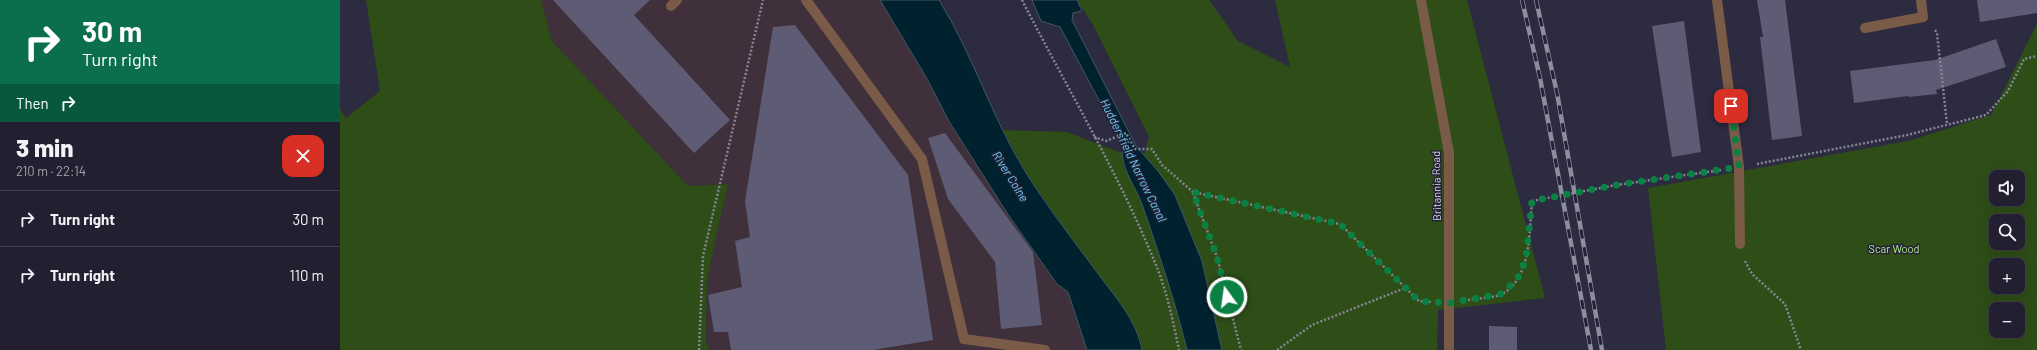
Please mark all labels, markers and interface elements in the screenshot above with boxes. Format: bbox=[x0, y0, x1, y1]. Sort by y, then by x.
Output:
text: 30 m bbox=[82, 14, 142, 48]
icon: right bbox=[16, 16, 68, 68]
text: Turn right bbox=[82, 48, 158, 70]
pin bbox=[1714, 89, 1748, 123]
icon: right bbox=[57, 92, 79, 114]
text: Then bbox=[16, 94, 49, 112]
icon: arrive bbox=[1720, 95, 1742, 117]
water label: Huddersfield Narrow Canal bbox=[1098, 96, 1170, 224]
text: 3 min bbox=[16, 133, 73, 162]
button: close bbox=[282, 135, 324, 177]
water label: River Colne bbox=[990, 148, 1032, 204]
street label: Britannia Road bbox=[1429, 151, 1443, 221]
text: 210 m · 22:14 bbox=[16, 163, 86, 179]
map controls bbox=[1989, 170, 2025, 338]
button: sound bbox=[1989, 170, 2025, 206]
icon: right bbox=[16, 208, 38, 230]
text: Turn right bbox=[50, 210, 115, 228]
text: 30 m bbox=[292, 210, 324, 228]
button: search bbox=[1989, 214, 2025, 250]
park label: Scar Wood bbox=[1868, 242, 1920, 255]
button: + bbox=[1989, 258, 2025, 294]
icon: right bbox=[16, 264, 38, 286]
text: Turn right bbox=[50, 266, 115, 284]
text: 110 m bbox=[290, 266, 324, 284]
position arrow bbox=[1206, 276, 1248, 318]
button: − bbox=[1989, 302, 2025, 338]

